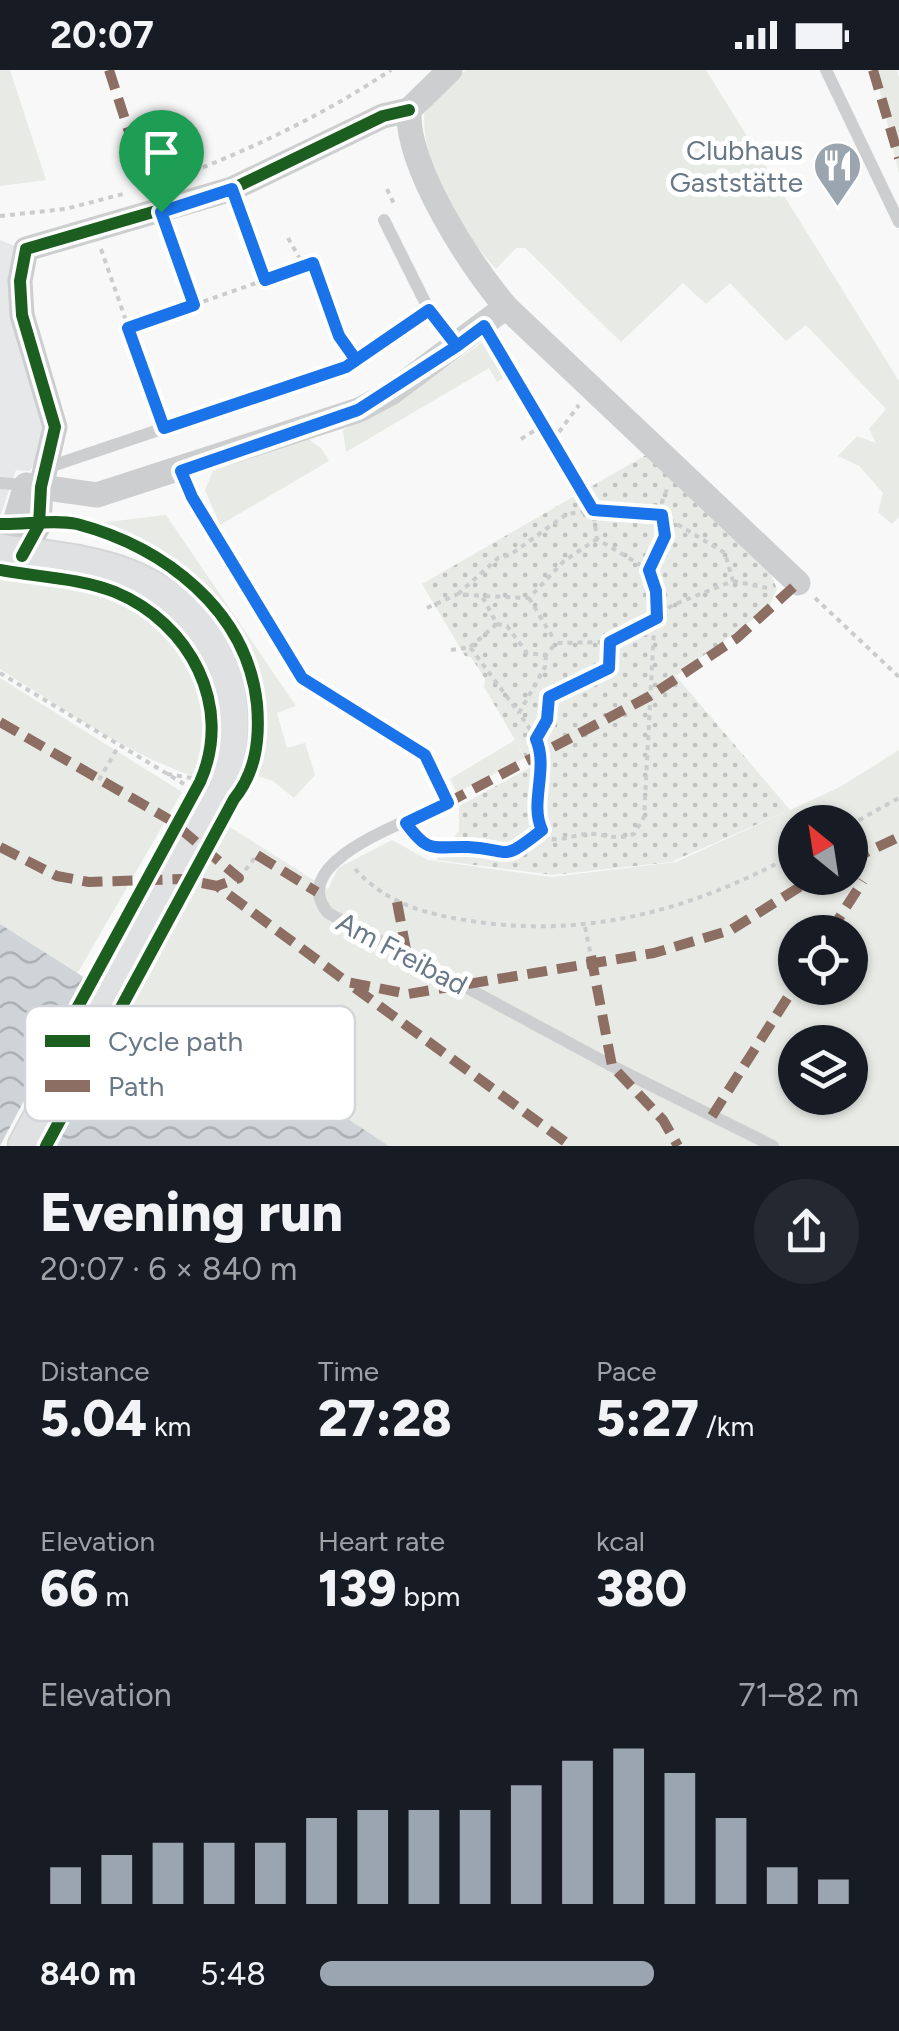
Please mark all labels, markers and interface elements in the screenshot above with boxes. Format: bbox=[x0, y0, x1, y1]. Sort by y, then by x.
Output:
text: 20:07 bbox=[50, 12, 154, 58]
pin bbox=[119, 110, 204, 213]
icon: arrive bbox=[134, 125, 189, 180]
place label: Clubhaus Gaststätte bbox=[670, 133, 803, 199]
restaurant icon: Clubhaus Gaststätte bbox=[812, 140, 864, 208]
north arrow bbox=[778, 805, 868, 895]
map controls bbox=[778, 805, 868, 1115]
street label: Am Freibad bbox=[331, 904, 473, 1002]
button: locate bbox=[778, 915, 868, 1005]
legend bbox=[25, 1006, 355, 1121]
text: Cycle path bbox=[108, 1024, 243, 1058]
button: layers bbox=[778, 1025, 868, 1115]
text: Path bbox=[108, 1069, 164, 1103]
text: Evening run bbox=[40, 1179, 343, 1245]
button: share bbox=[754, 1179, 859, 1284]
text: 20:07 · 6 × 840 m bbox=[40, 1250, 297, 1288]
text: Distance bbox=[40, 1354, 150, 1388]
text: Time bbox=[318, 1354, 379, 1388]
text: Pace bbox=[596, 1354, 657, 1388]
text: 5.04 bbox=[40, 1388, 147, 1449]
text: 27:28 bbox=[318, 1388, 452, 1449]
text: 5:27 bbox=[596, 1388, 699, 1449]
text: km bbox=[147, 1409, 191, 1443]
text: /km bbox=[699, 1409, 754, 1443]
text: Elevation bbox=[40, 1524, 155, 1558]
text: Heart rate bbox=[318, 1524, 445, 1558]
text: kcal bbox=[596, 1524, 645, 1558]
text: 66 bbox=[40, 1558, 99, 1619]
text: 139 bbox=[318, 1558, 397, 1619]
text: 380 bbox=[596, 1558, 687, 1619]
text: m bbox=[99, 1579, 129, 1613]
text: bpm bbox=[397, 1579, 460, 1613]
text: Elevation bbox=[40, 1676, 172, 1714]
text: 71–82 m bbox=[738, 1676, 859, 1714]
text: 840 m bbox=[40, 1955, 136, 1993]
text: 5:48 bbox=[200, 1955, 266, 1993]

